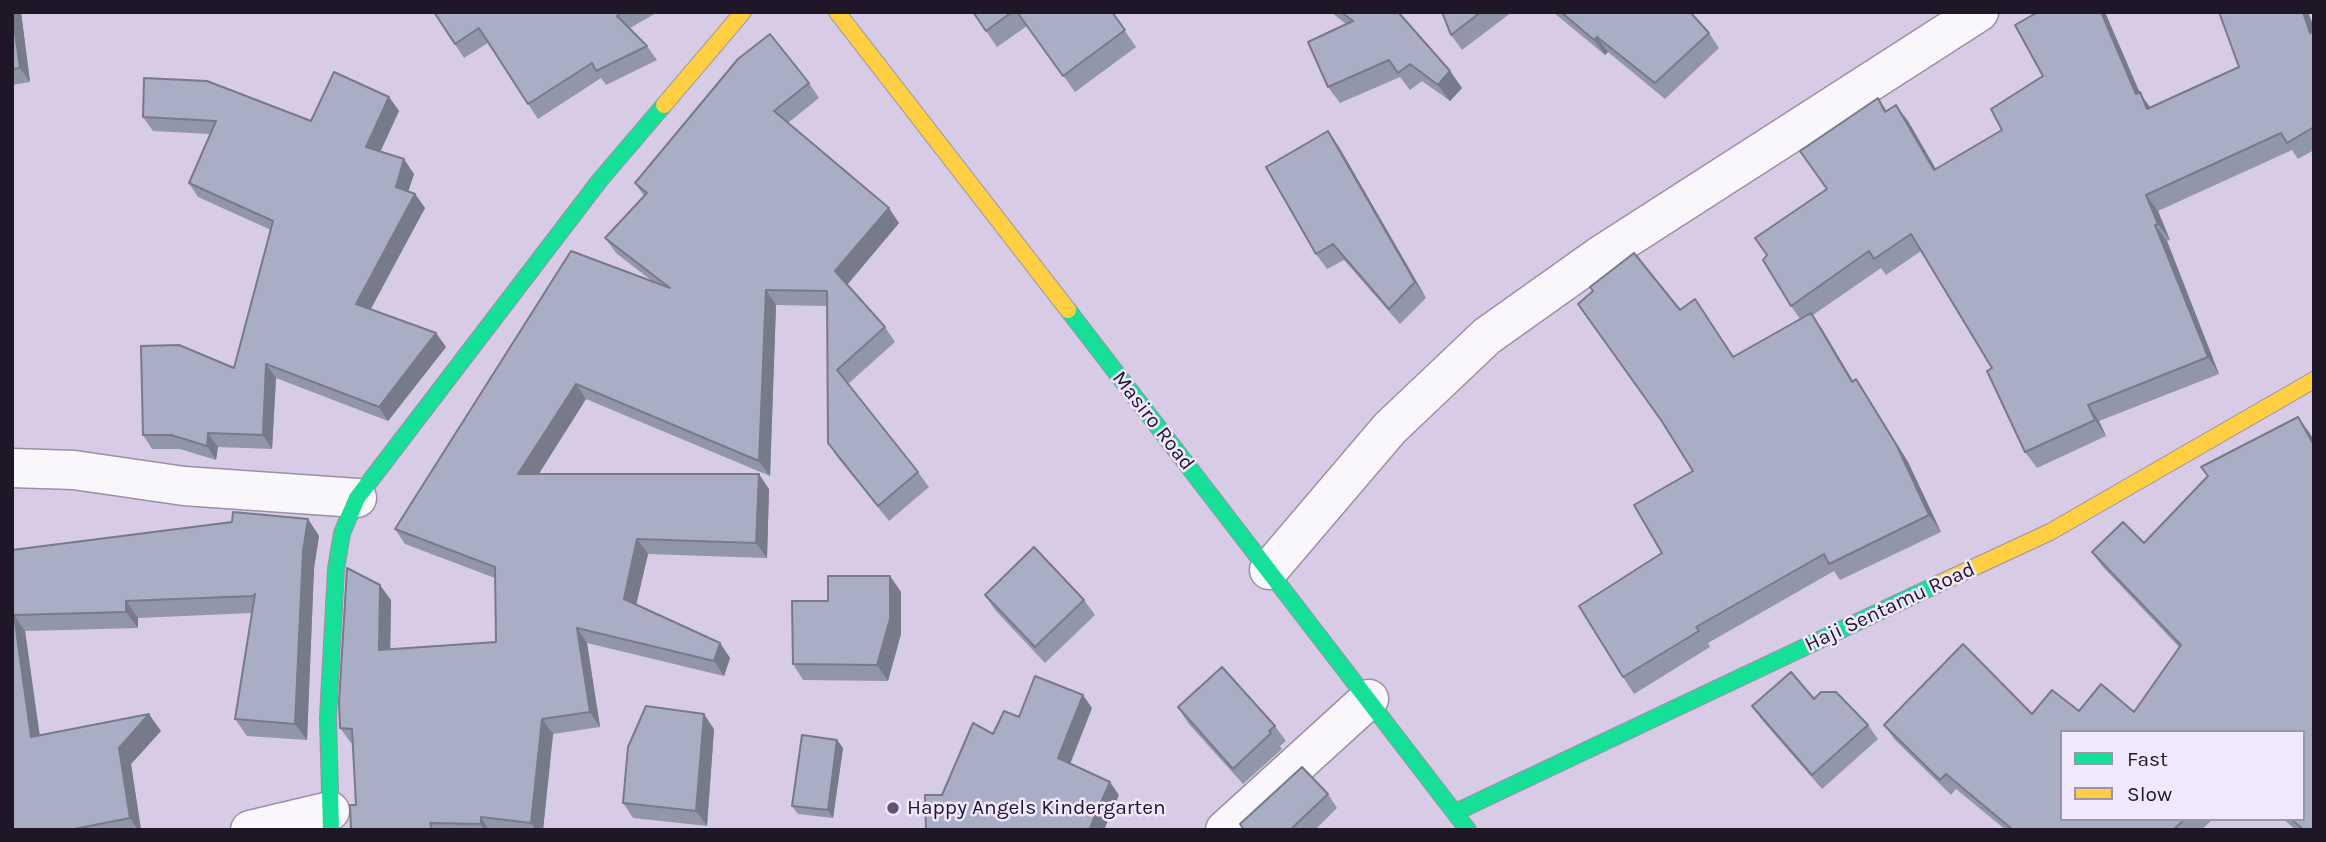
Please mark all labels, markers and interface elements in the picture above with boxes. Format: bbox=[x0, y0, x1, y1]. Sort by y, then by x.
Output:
street label: Masiro Road bbox=[1106, 366, 1200, 476]
street label: Haji Sentamu Road bbox=[1801, 557, 1979, 657]
legend bbox=[2060, 730, 2305, 821]
text: Fast bbox=[2127, 747, 2168, 771]
text: Slow bbox=[2127, 782, 2172, 806]
place label: Happy Angels Kindergarten bbox=[907, 795, 1166, 821]
marker: Happy Angels Kindergarten bbox=[885, 800, 901, 816]

